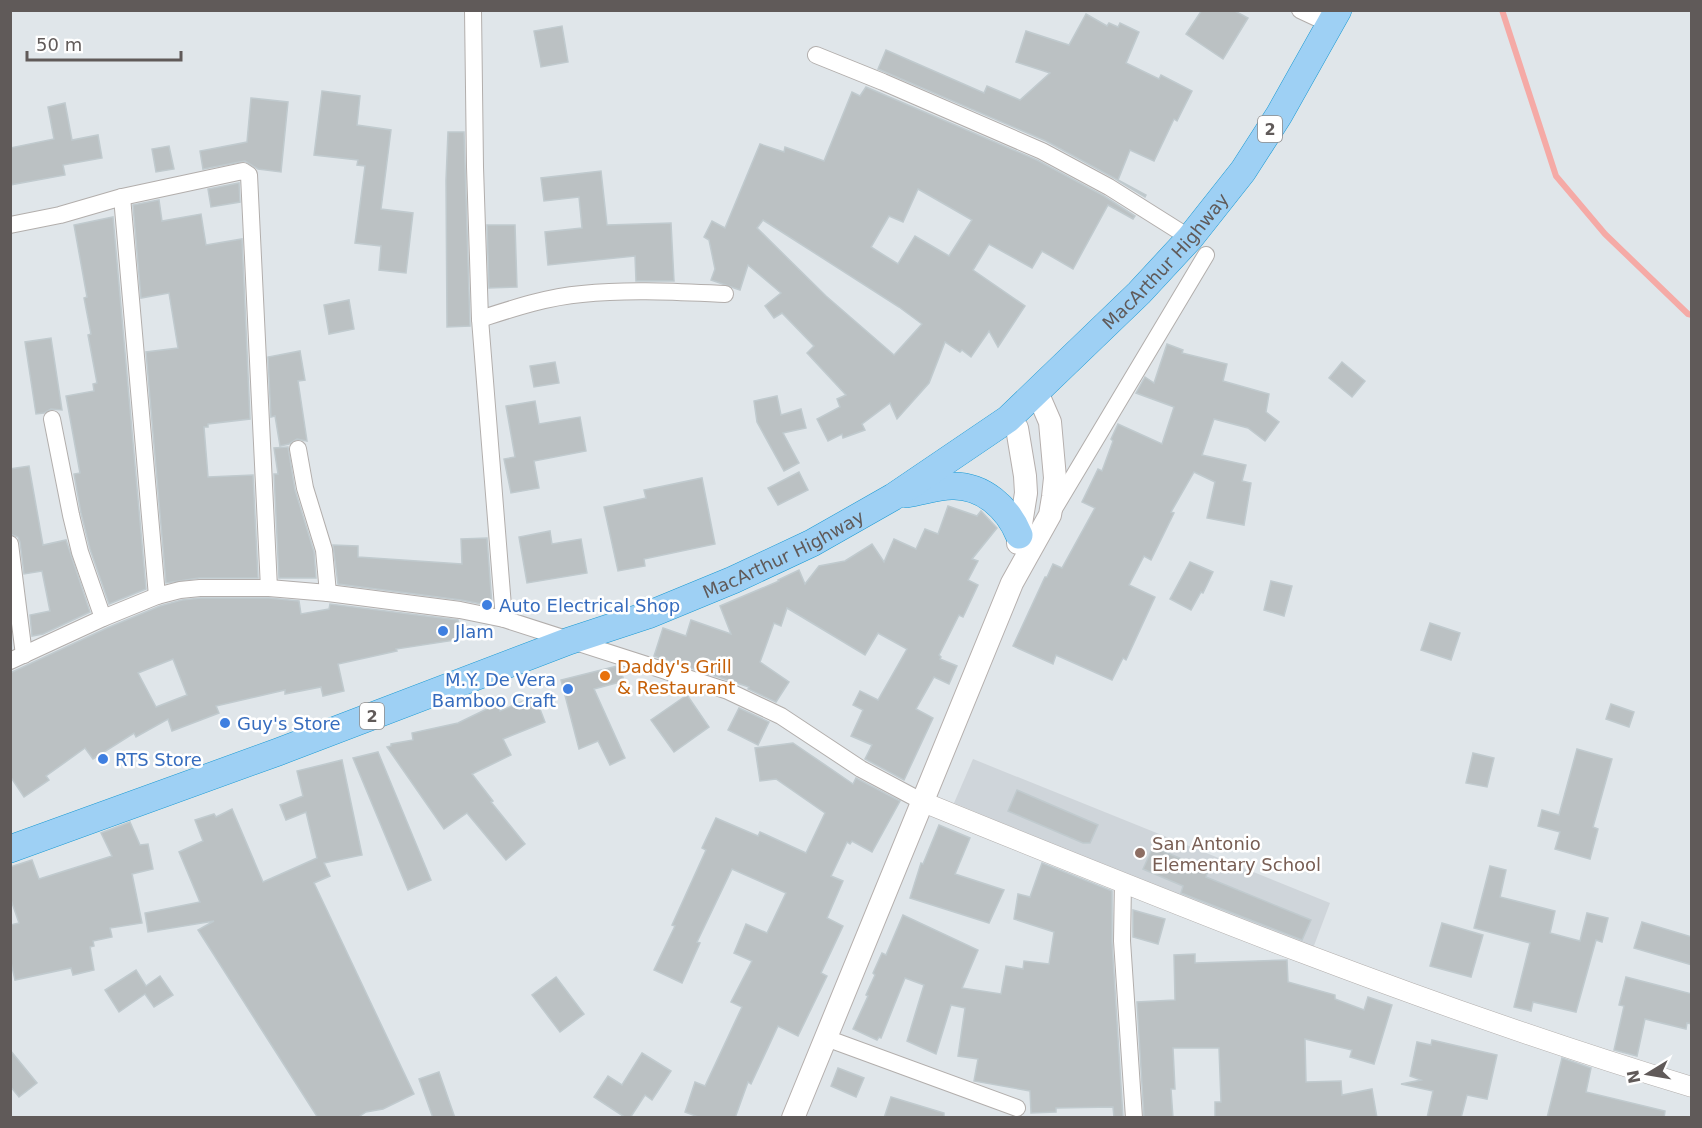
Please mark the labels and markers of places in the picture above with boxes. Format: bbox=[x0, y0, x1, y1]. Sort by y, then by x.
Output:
place label: Auto Electrical Shop bbox=[499, 595, 680, 616]
marker: Auto Electrical Shop bbox=[480, 598, 494, 612]
place label: Jlam bbox=[454, 621, 494, 642]
marker: Jlam bbox=[436, 624, 450, 638]
place label: Daddy's Grill & Restaurant bbox=[617, 656, 735, 698]
place label: M.Y. De Vera Bamboo Craft bbox=[432, 669, 556, 711]
marker: Daddy's Grill & Restaurant bbox=[598, 669, 612, 683]
marker: M.Y. De Vera Bamboo Craft bbox=[561, 682, 575, 696]
place label: Guy's Store bbox=[237, 713, 341, 734]
marker: Guy's Store bbox=[218, 716, 232, 730]
place label: RTS Store bbox=[115, 749, 202, 770]
marker: RTS Store bbox=[96, 752, 110, 766]
place label: San Antonio Elementary School bbox=[1152, 833, 1321, 875]
marker: San Antonio Elementary School bbox=[1133, 846, 1147, 860]

